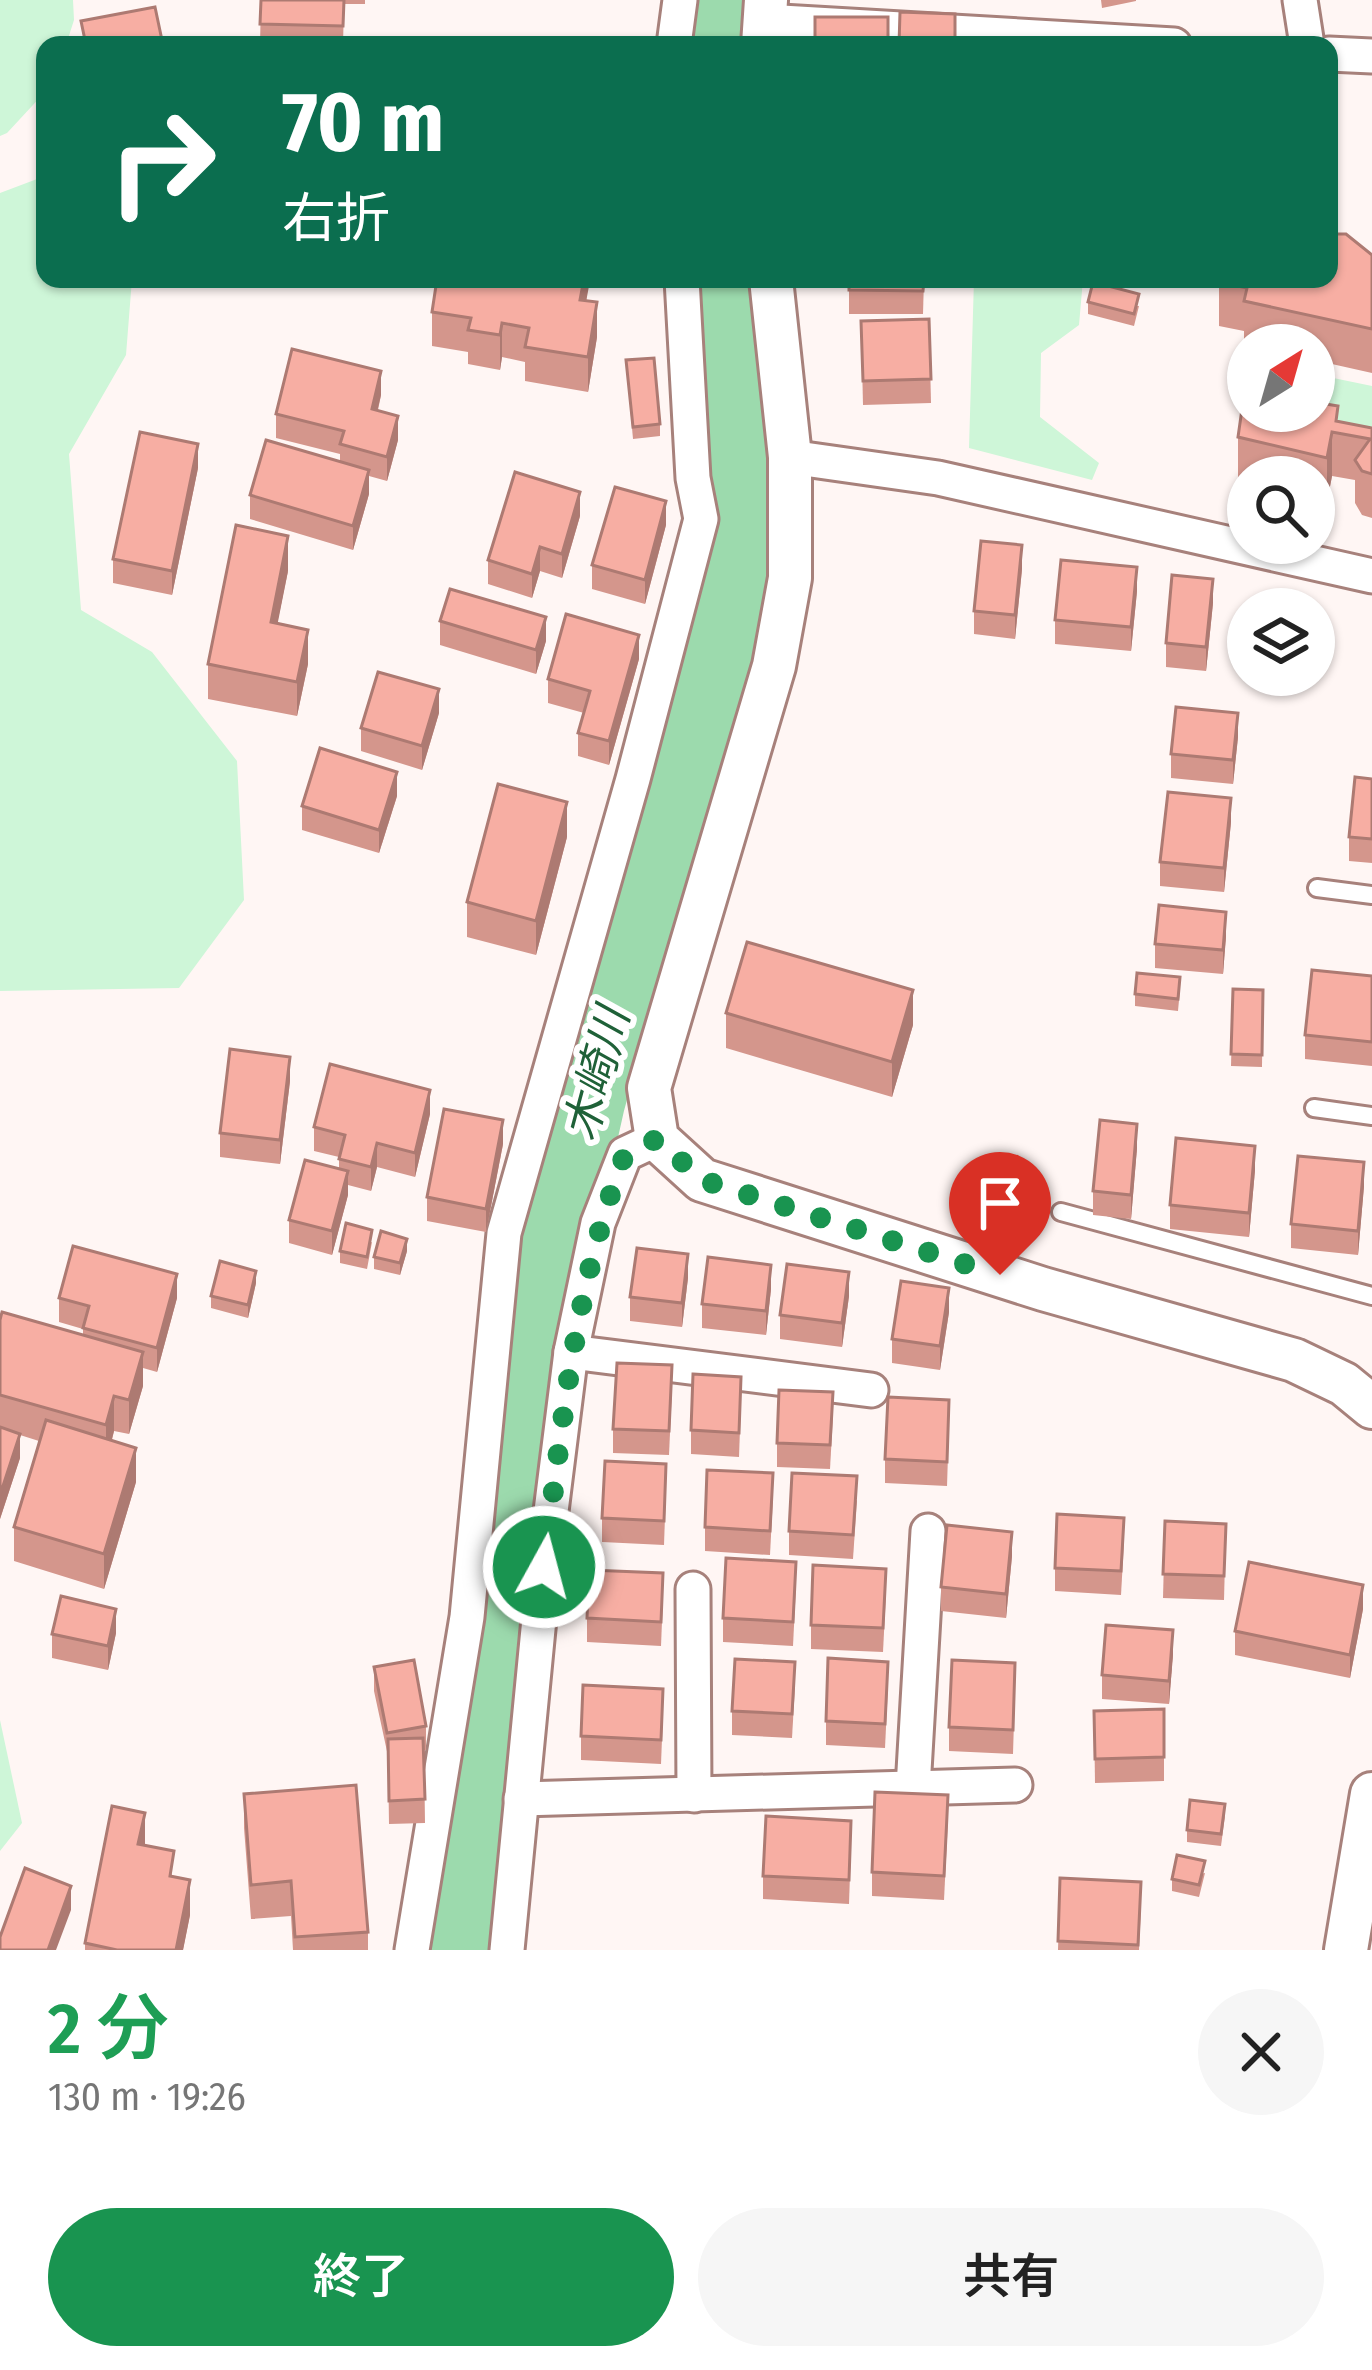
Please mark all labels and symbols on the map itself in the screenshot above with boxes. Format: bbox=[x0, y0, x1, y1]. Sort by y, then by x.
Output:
north arrow bbox=[1227, 324, 1335, 432]
water label: 木崎川 bbox=[553, 998, 642, 1146]
pin bbox=[949, 1152, 1051, 1275]
position arrow bbox=[481, 1504, 607, 1630]

